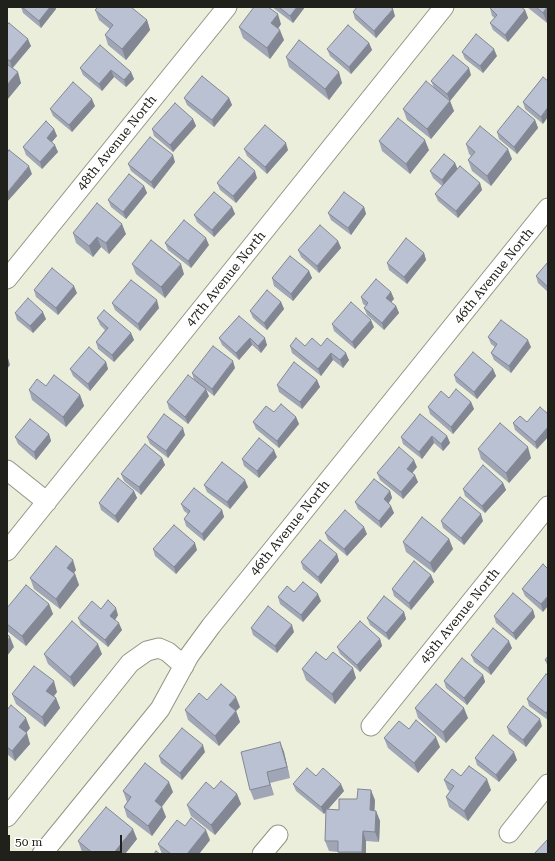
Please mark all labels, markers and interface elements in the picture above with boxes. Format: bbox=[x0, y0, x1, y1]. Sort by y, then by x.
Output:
street label: 48th Avenue North bbox=[74, 92, 160, 194]
street label: 46th Avenue North bbox=[451, 225, 537, 327]
street label: 47th Avenue North bbox=[183, 228, 269, 330]
street label: 46th Avenue North bbox=[247, 477, 333, 579]
street label: 45th Avenue North bbox=[417, 565, 503, 667]
scale bar bbox=[10, 827, 124, 853]
text: 50 m bbox=[15, 835, 42, 849]

